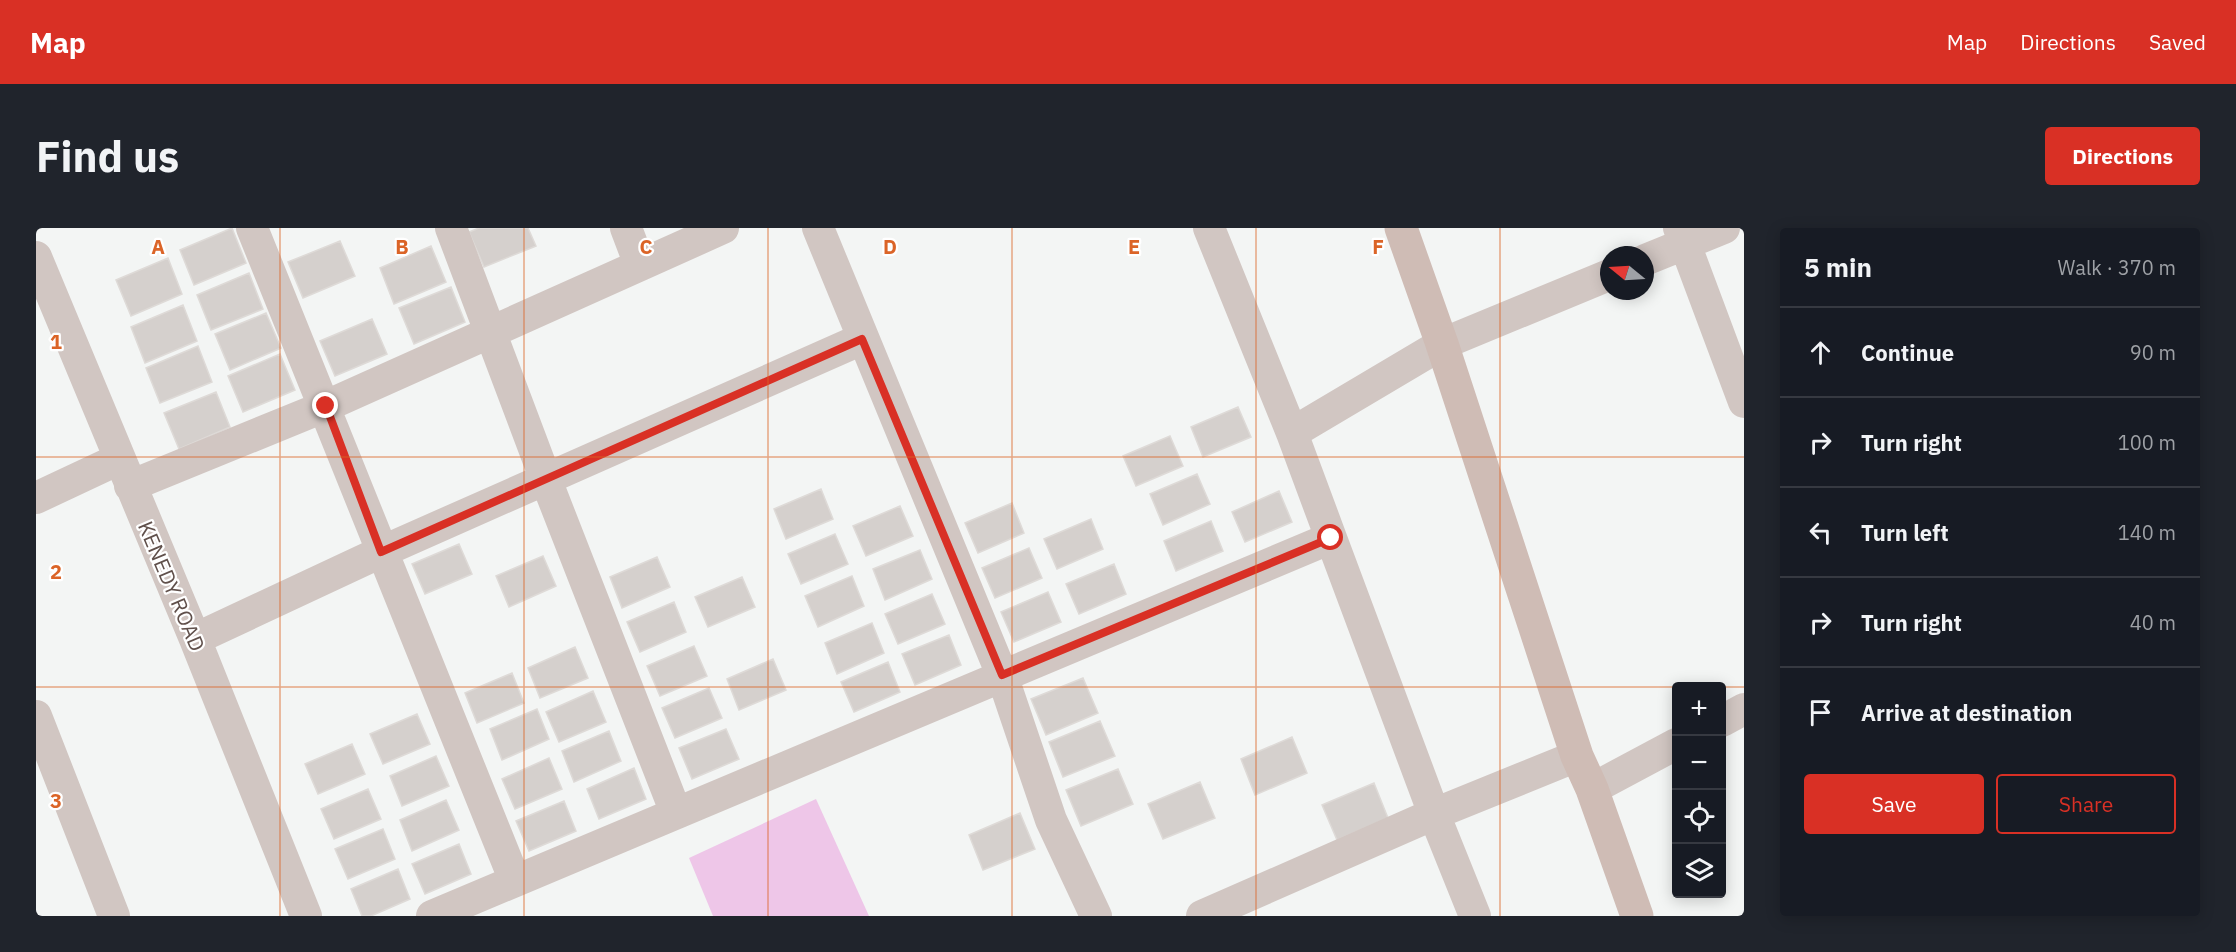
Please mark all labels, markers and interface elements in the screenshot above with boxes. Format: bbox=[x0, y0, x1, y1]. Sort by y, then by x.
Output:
text: Map bbox=[30, 24, 86, 61]
text: Map bbox=[1947, 28, 1987, 56]
text: Directions bbox=[2020, 28, 2116, 56]
text: Saved bbox=[2149, 28, 2206, 56]
button: Directions bbox=[2045, 127, 2200, 185]
text: Find us bbox=[36, 129, 179, 184]
text: A bbox=[151, 233, 165, 260]
text: B bbox=[395, 233, 409, 260]
text: C bbox=[639, 233, 653, 260]
text: D bbox=[883, 233, 897, 260]
text: E bbox=[1128, 233, 1140, 260]
text: F bbox=[1372, 233, 1384, 260]
north arrow bbox=[1600, 246, 1654, 300]
text: 5 min bbox=[1804, 250, 1872, 284]
text: Walk · 370 m bbox=[2058, 254, 2176, 281]
text: 1 bbox=[50, 328, 62, 355]
icon: ahead bbox=[1804, 336, 1837, 369]
text: Continue bbox=[1861, 338, 1954, 367]
text: 90 m bbox=[2130, 339, 2176, 366]
route end bbox=[312, 392, 338, 418]
icon: right bbox=[1804, 426, 1837, 459]
text: Turn right bbox=[1861, 428, 1962, 457]
text: 100 m bbox=[2118, 429, 2176, 456]
icon: left bbox=[1804, 516, 1837, 549]
street label: KENEDY ROAD bbox=[132, 517, 212, 655]
text: Turn left bbox=[1861, 518, 1949, 547]
text: 140 m bbox=[2118, 519, 2176, 546]
route start bbox=[1317, 524, 1343, 550]
text: 2 bbox=[50, 558, 62, 585]
icon: right bbox=[1804, 606, 1837, 639]
text: Turn right bbox=[1861, 608, 1962, 637]
text: 40 m bbox=[2130, 609, 2176, 636]
map controls bbox=[1672, 682, 1726, 898]
button: + bbox=[1672, 682, 1726, 736]
icon: arrive bbox=[1804, 696, 1837, 729]
text: Arrive at destination bbox=[1861, 698, 2072, 727]
button: − bbox=[1672, 736, 1726, 790]
button: Save bbox=[1804, 774, 1984, 834]
button: Share bbox=[1996, 774, 2176, 834]
text: 3 bbox=[50, 787, 62, 814]
button: locate bbox=[1672, 790, 1726, 844]
button: layers bbox=[1672, 844, 1726, 898]

